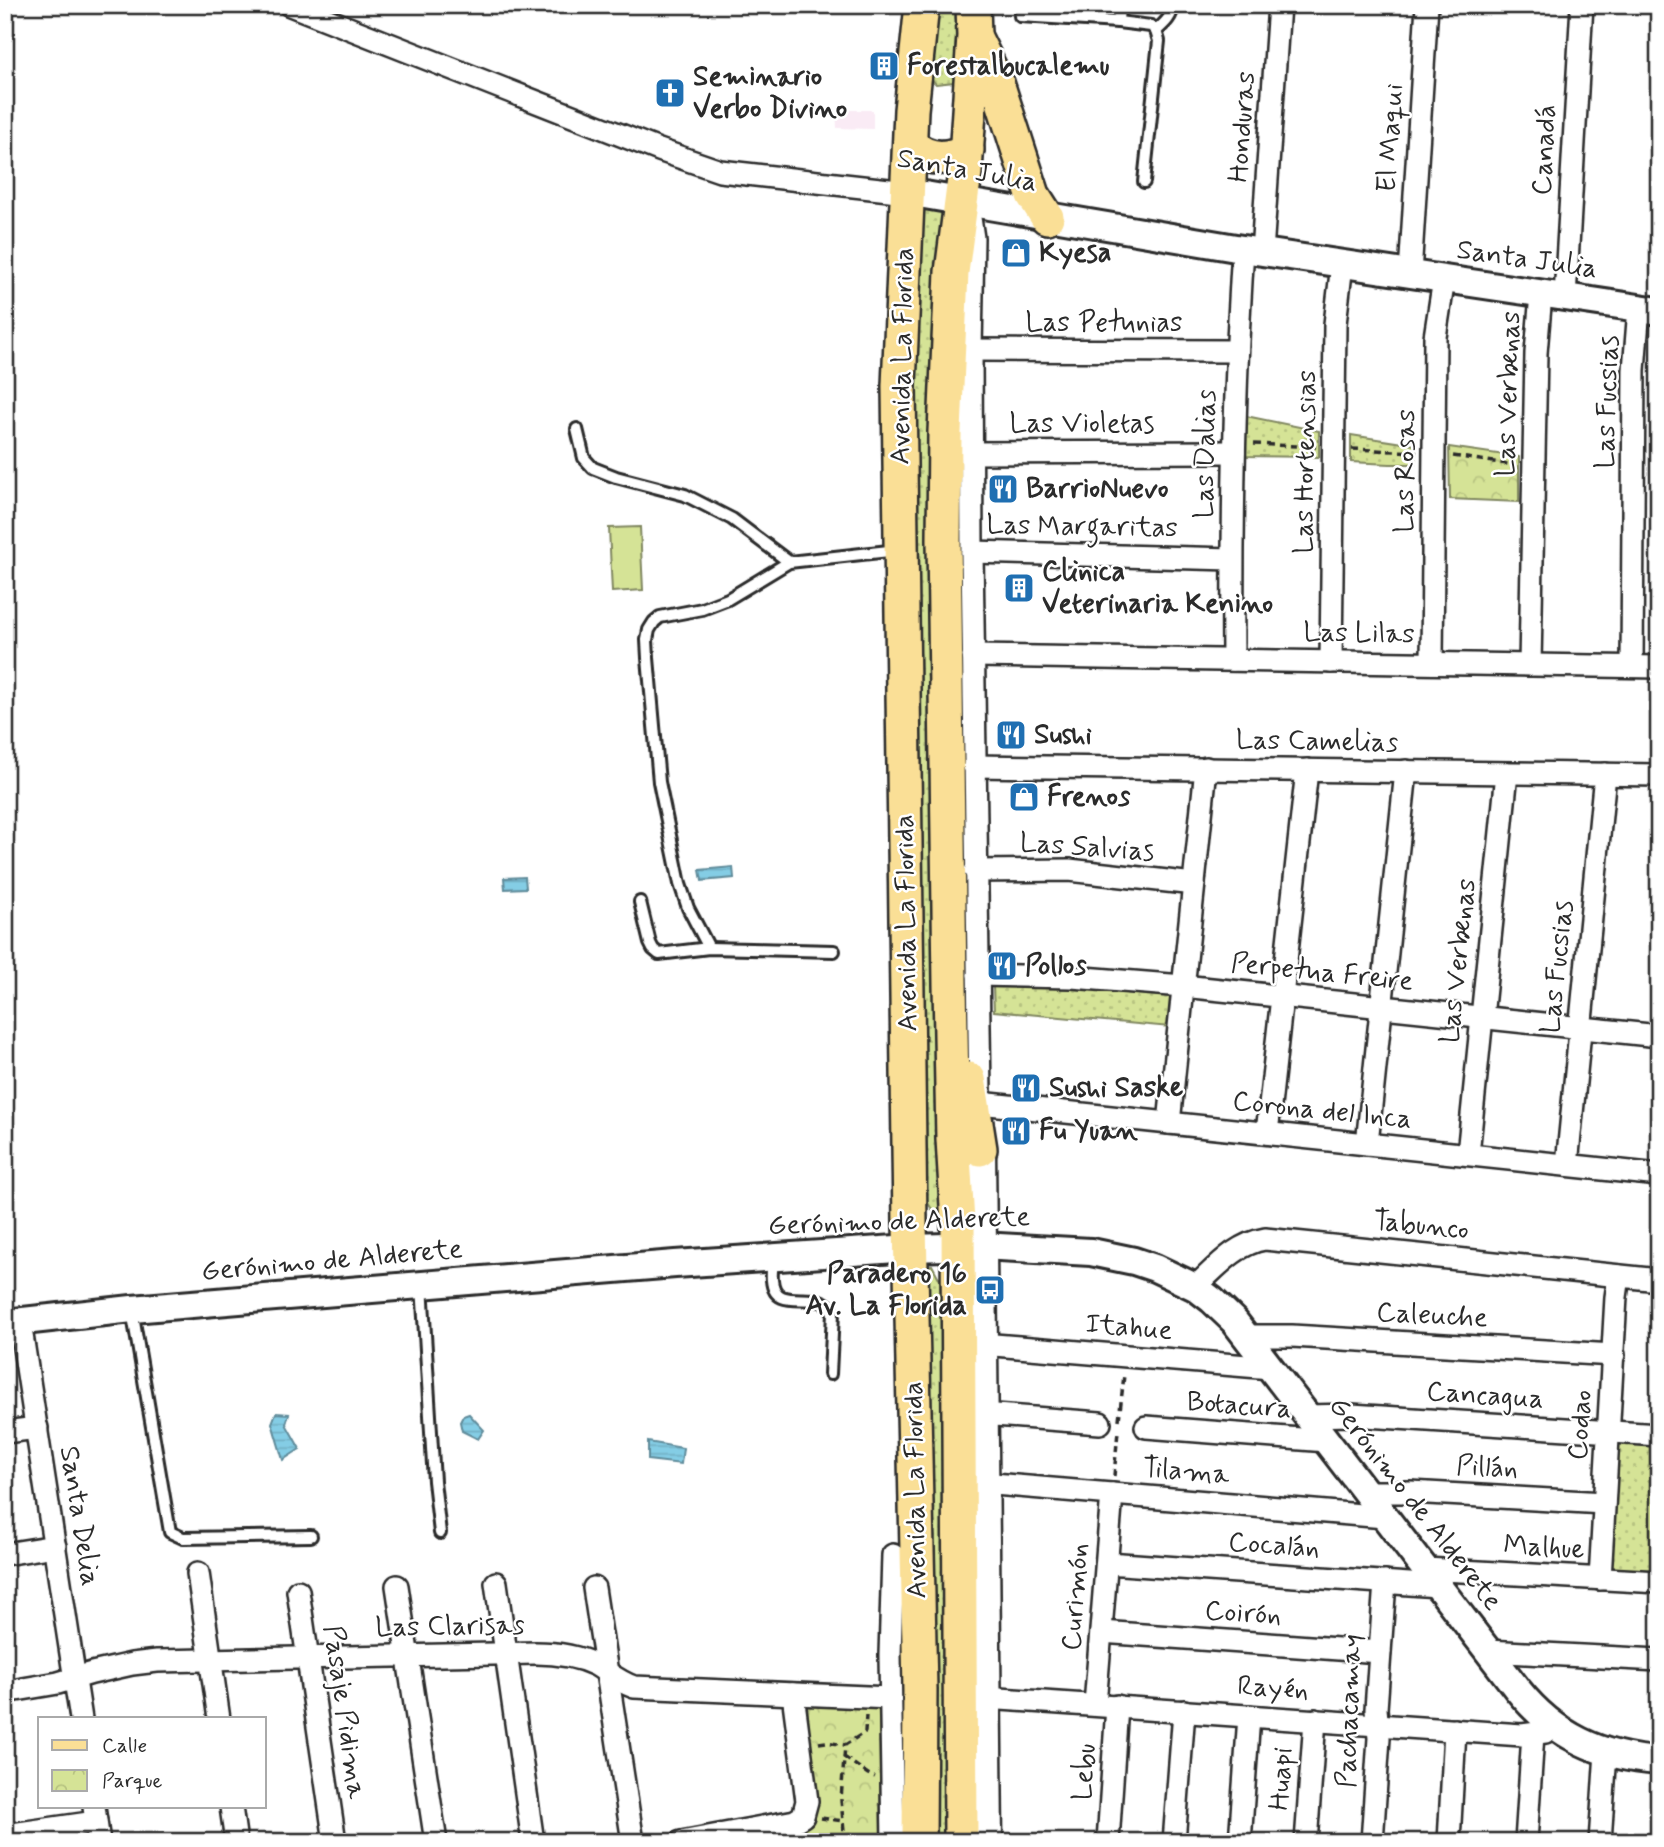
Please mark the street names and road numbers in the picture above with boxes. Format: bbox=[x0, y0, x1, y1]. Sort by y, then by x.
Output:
street label: Honduras bbox=[1221, 70, 1265, 184]
street label: El Maqui bbox=[1369, 82, 1413, 194]
street label: Canadá bbox=[1524, 104, 1566, 196]
street label: Santa Julia bbox=[894, 140, 1040, 202]
street label: Santa Julia bbox=[1454, 232, 1600, 288]
street label: Avenida La Florida bbox=[883, 247, 923, 465]
street label: Las Petunias bbox=[1026, 305, 1182, 342]
street label: Las Verbenas bbox=[1488, 311, 1530, 477]
street label: Las Fucsias bbox=[1587, 334, 1629, 470]
street label: Las Hortensias bbox=[1286, 370, 1326, 554]
street label: Las Dalias bbox=[1186, 389, 1226, 519]
street label: Las Violetas bbox=[1009, 406, 1155, 443]
street label: Las Rosas bbox=[1386, 409, 1426, 533]
street label: Las Margaritas bbox=[986, 507, 1178, 550]
street label: Las Lilas bbox=[1303, 615, 1415, 653]
street label: Las Camelias bbox=[1236, 722, 1398, 762]
street label: Avenida La Florida bbox=[887, 814, 927, 1032]
street label: Las Salvias bbox=[1019, 825, 1155, 871]
street label: Las Verbenas bbox=[1432, 877, 1486, 1045]
street label: Las Fucsias bbox=[1533, 899, 1583, 1035]
street label: Perpetua Freire bbox=[1229, 945, 1415, 1001]
street label: Corona del Inca bbox=[1231, 1083, 1413, 1139]
street label: Gerónimo de Alderete bbox=[767, 1199, 1031, 1245]
street label: Tabunco bbox=[1371, 1203, 1471, 1249]
street label: Gerónimo de Alderete bbox=[200, 1231, 464, 1291]
street label: Caleuche bbox=[1375, 1295, 1489, 1337]
street label: Itahue bbox=[1084, 1306, 1174, 1350]
street label: Cancagua bbox=[1425, 1373, 1545, 1419]
street label: Avenida La Florida bbox=[896, 1381, 936, 1599]
street label: Botacura bbox=[1185, 1384, 1293, 1428]
street label: Gerónimo de Alderete bbox=[1320, 1389, 1510, 1619]
street label: Codao bbox=[1560, 1389, 1602, 1461]
street label: Santa Delia bbox=[50, 1443, 108, 1589]
street label: Pillán bbox=[1455, 1448, 1519, 1488]
street label: Tilama bbox=[1141, 1450, 1231, 1494]
street label: Cocalán bbox=[1227, 1524, 1321, 1568]
street label: Malhue bbox=[1502, 1527, 1586, 1569]
street label: Curimón bbox=[1054, 1542, 1098, 1652]
street label: Coirón bbox=[1203, 1593, 1283, 1635]
street label: Las Clarisas bbox=[375, 1607, 525, 1647]
street label: Pasaje Pidima bbox=[314, 1623, 375, 1801]
street label: Pachacamay bbox=[1329, 1633, 1371, 1789]
street label: Rayén bbox=[1236, 1668, 1310, 1710]
street label: Lebu bbox=[1065, 1742, 1105, 1802]
street label: Huapi bbox=[1261, 1746, 1303, 1812]

